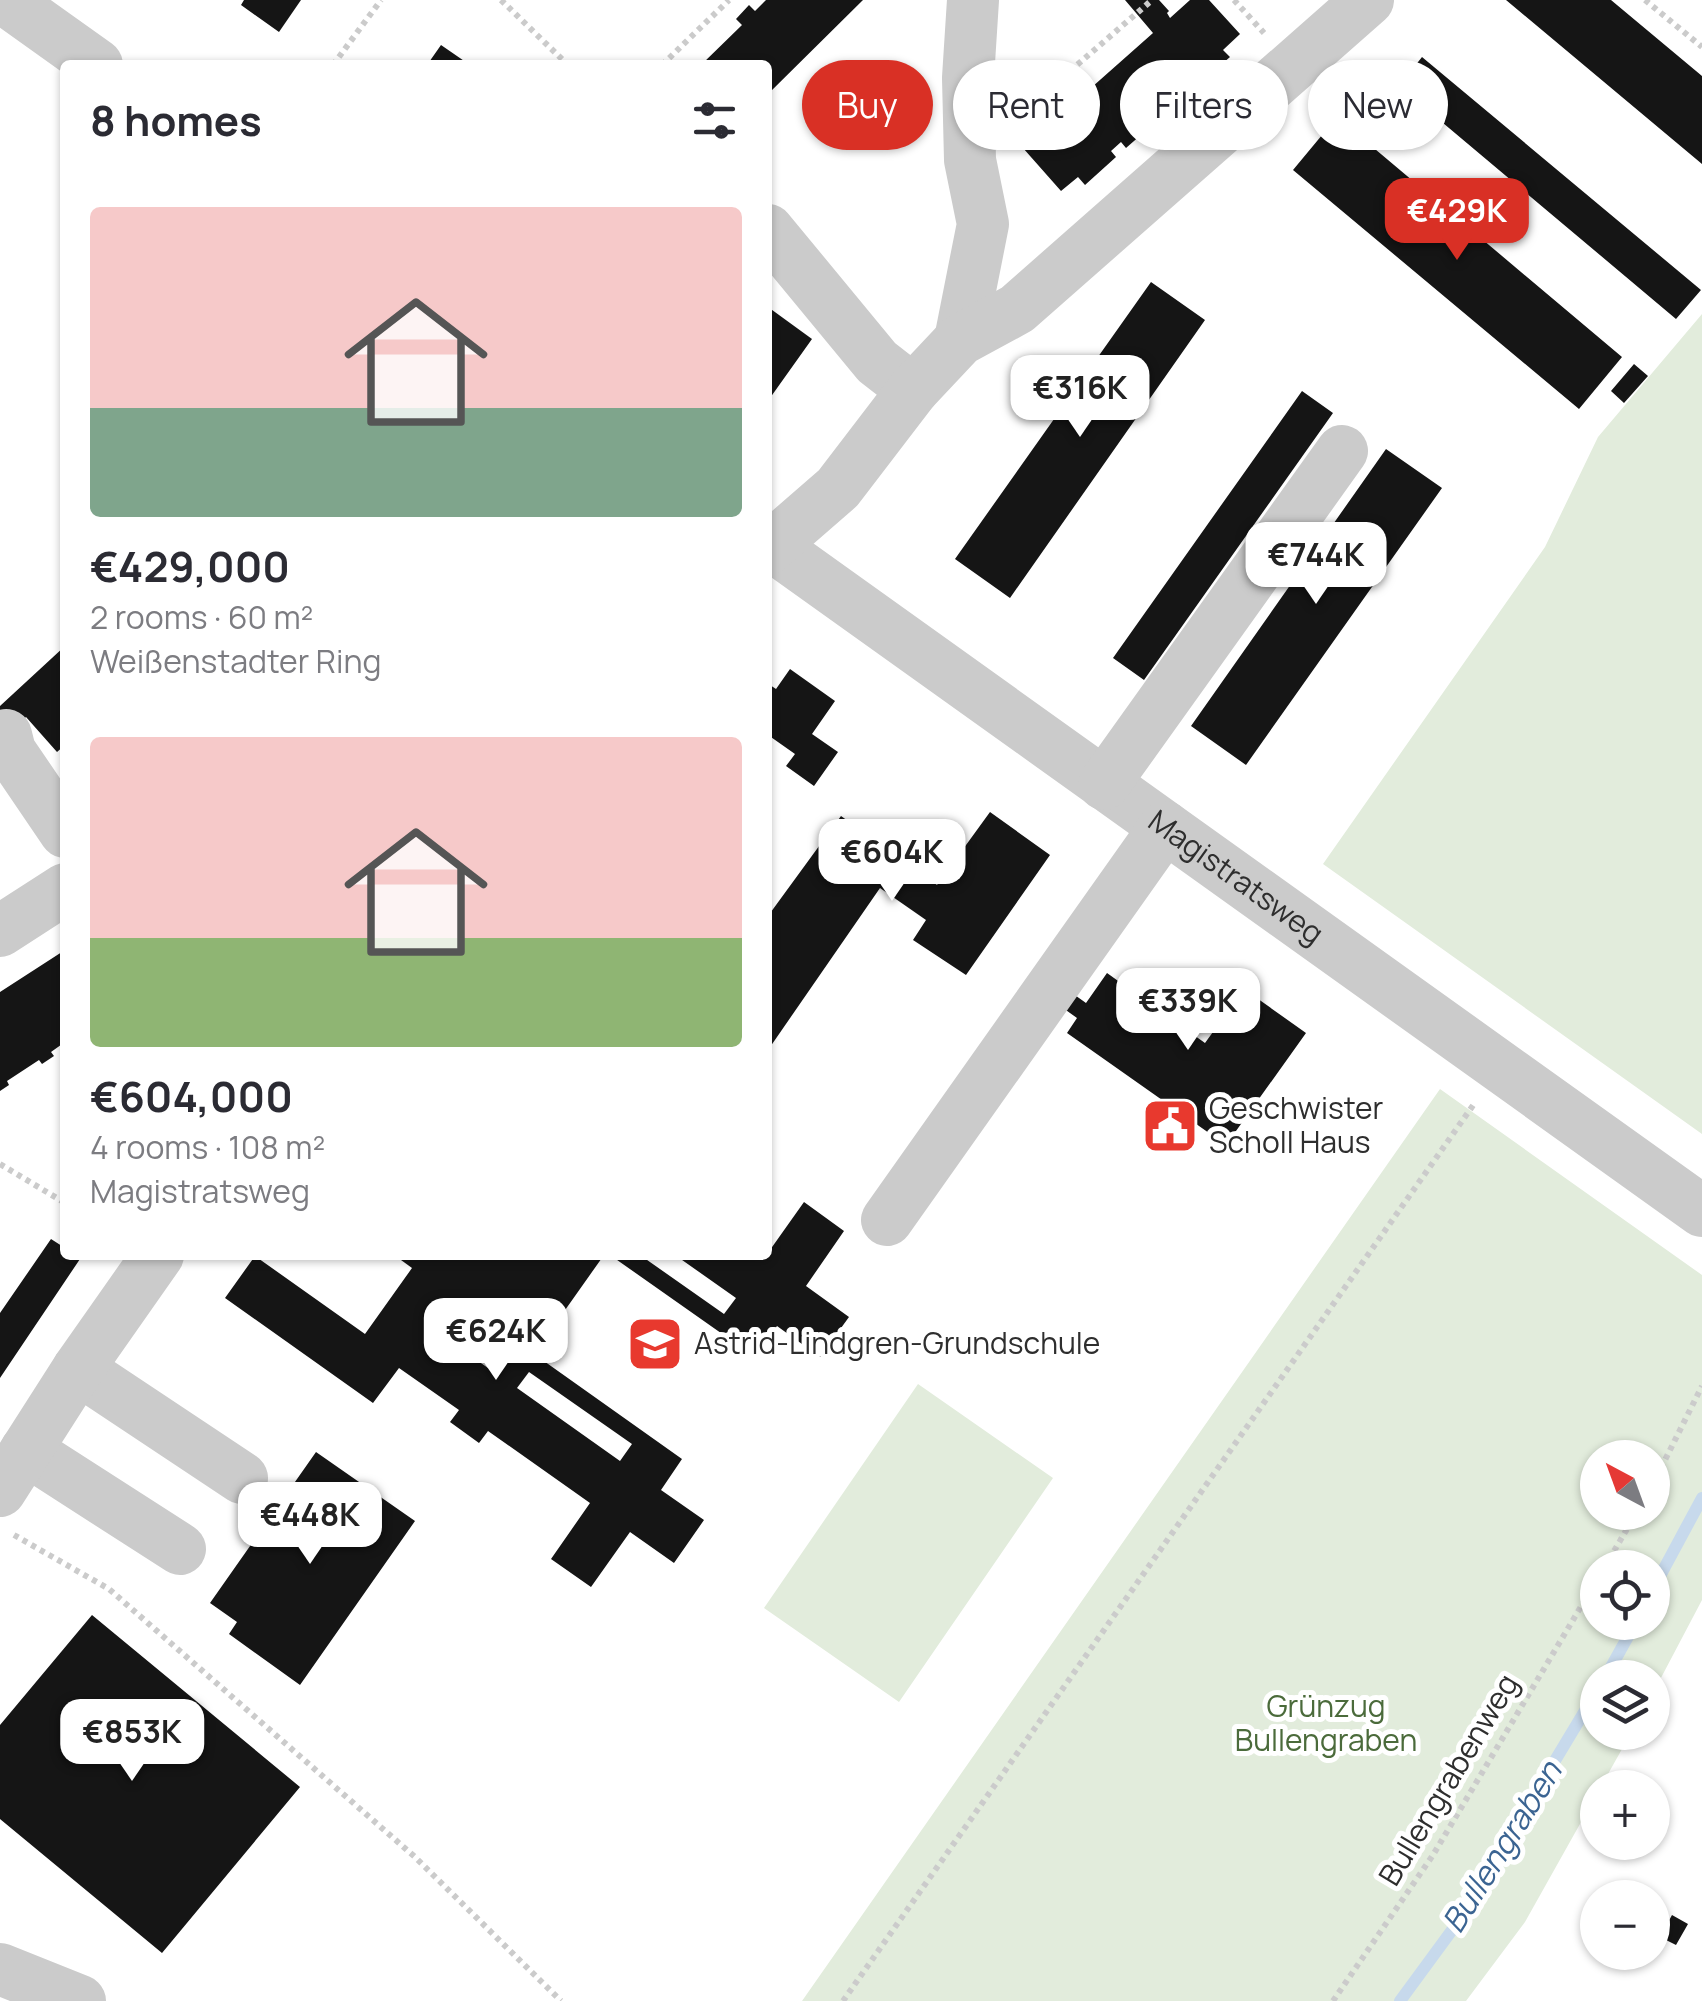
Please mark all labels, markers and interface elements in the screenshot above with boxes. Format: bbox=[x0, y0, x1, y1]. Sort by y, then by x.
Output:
chip: Buy bbox=[802, 60, 933, 150]
chip: Rent bbox=[953, 60, 1100, 150]
chip: Filters bbox=[1120, 60, 1288, 150]
chip: New bbox=[1308, 60, 1448, 150]
text: 8 homes bbox=[90, 91, 262, 149]
icon: filters bbox=[687, 93, 742, 148]
pin: €429K bbox=[1387, 178, 1527, 263]
text: €429K bbox=[1407, 188, 1507, 232]
icon: home bbox=[326, 272, 506, 452]
pin: €316K bbox=[1010, 355, 1150, 440]
text: €316K bbox=[1032, 365, 1128, 409]
pin: €744K bbox=[1246, 522, 1386, 607]
text: €744K bbox=[1268, 532, 1364, 576]
text: €429,000 bbox=[90, 537, 290, 595]
text: 2 rooms · 60 m² bbox=[90, 595, 313, 639]
text: Weißenstadter Ring bbox=[90, 639, 381, 683]
street label: Magistratsweg bbox=[1141, 800, 1332, 953]
icon: home bbox=[326, 802, 506, 982]
pin: €604K bbox=[822, 819, 962, 904]
text: €604K bbox=[841, 829, 943, 873]
pin: €339K bbox=[1118, 968, 1258, 1053]
text: €339K bbox=[1138, 978, 1238, 1022]
text: €604,000 bbox=[90, 1067, 293, 1125]
place label: Geschwister Scholl Haus bbox=[1209, 1087, 1384, 1162]
public building icon: Geschwister Scholl Haus bbox=[1140, 1096, 1200, 1156]
text: 4 rooms · 108 m² bbox=[90, 1125, 325, 1169]
text: Magistratsweg bbox=[90, 1169, 310, 1213]
pin: €624K bbox=[426, 1298, 566, 1383]
text: €624K bbox=[446, 1308, 546, 1352]
school or university icon: Astrid-Lindgren-Grundschule bbox=[625, 1314, 685, 1374]
place label: Astrid-Lindgren-Grundschule bbox=[694, 1322, 1100, 1363]
north arrow bbox=[1580, 1440, 1670, 1530]
map controls bbox=[1580, 1440, 1670, 1970]
pin: €448K bbox=[240, 1482, 380, 1567]
text: €448K bbox=[260, 1492, 360, 1536]
button: locate bbox=[1580, 1550, 1670, 1640]
button: layers bbox=[1580, 1660, 1670, 1750]
street label: Bullengrabenweg bbox=[1372, 1668, 1526, 1892]
park label: Grünzug Bullengraben bbox=[1235, 1685, 1417, 1760]
pin: €853K bbox=[62, 1699, 202, 1784]
text: €853K bbox=[82, 1709, 182, 1753]
water label: Bullengraben bbox=[1434, 1754, 1570, 1940]
button: + bbox=[1580, 1770, 1670, 1860]
button: − bbox=[1580, 1880, 1670, 1970]

